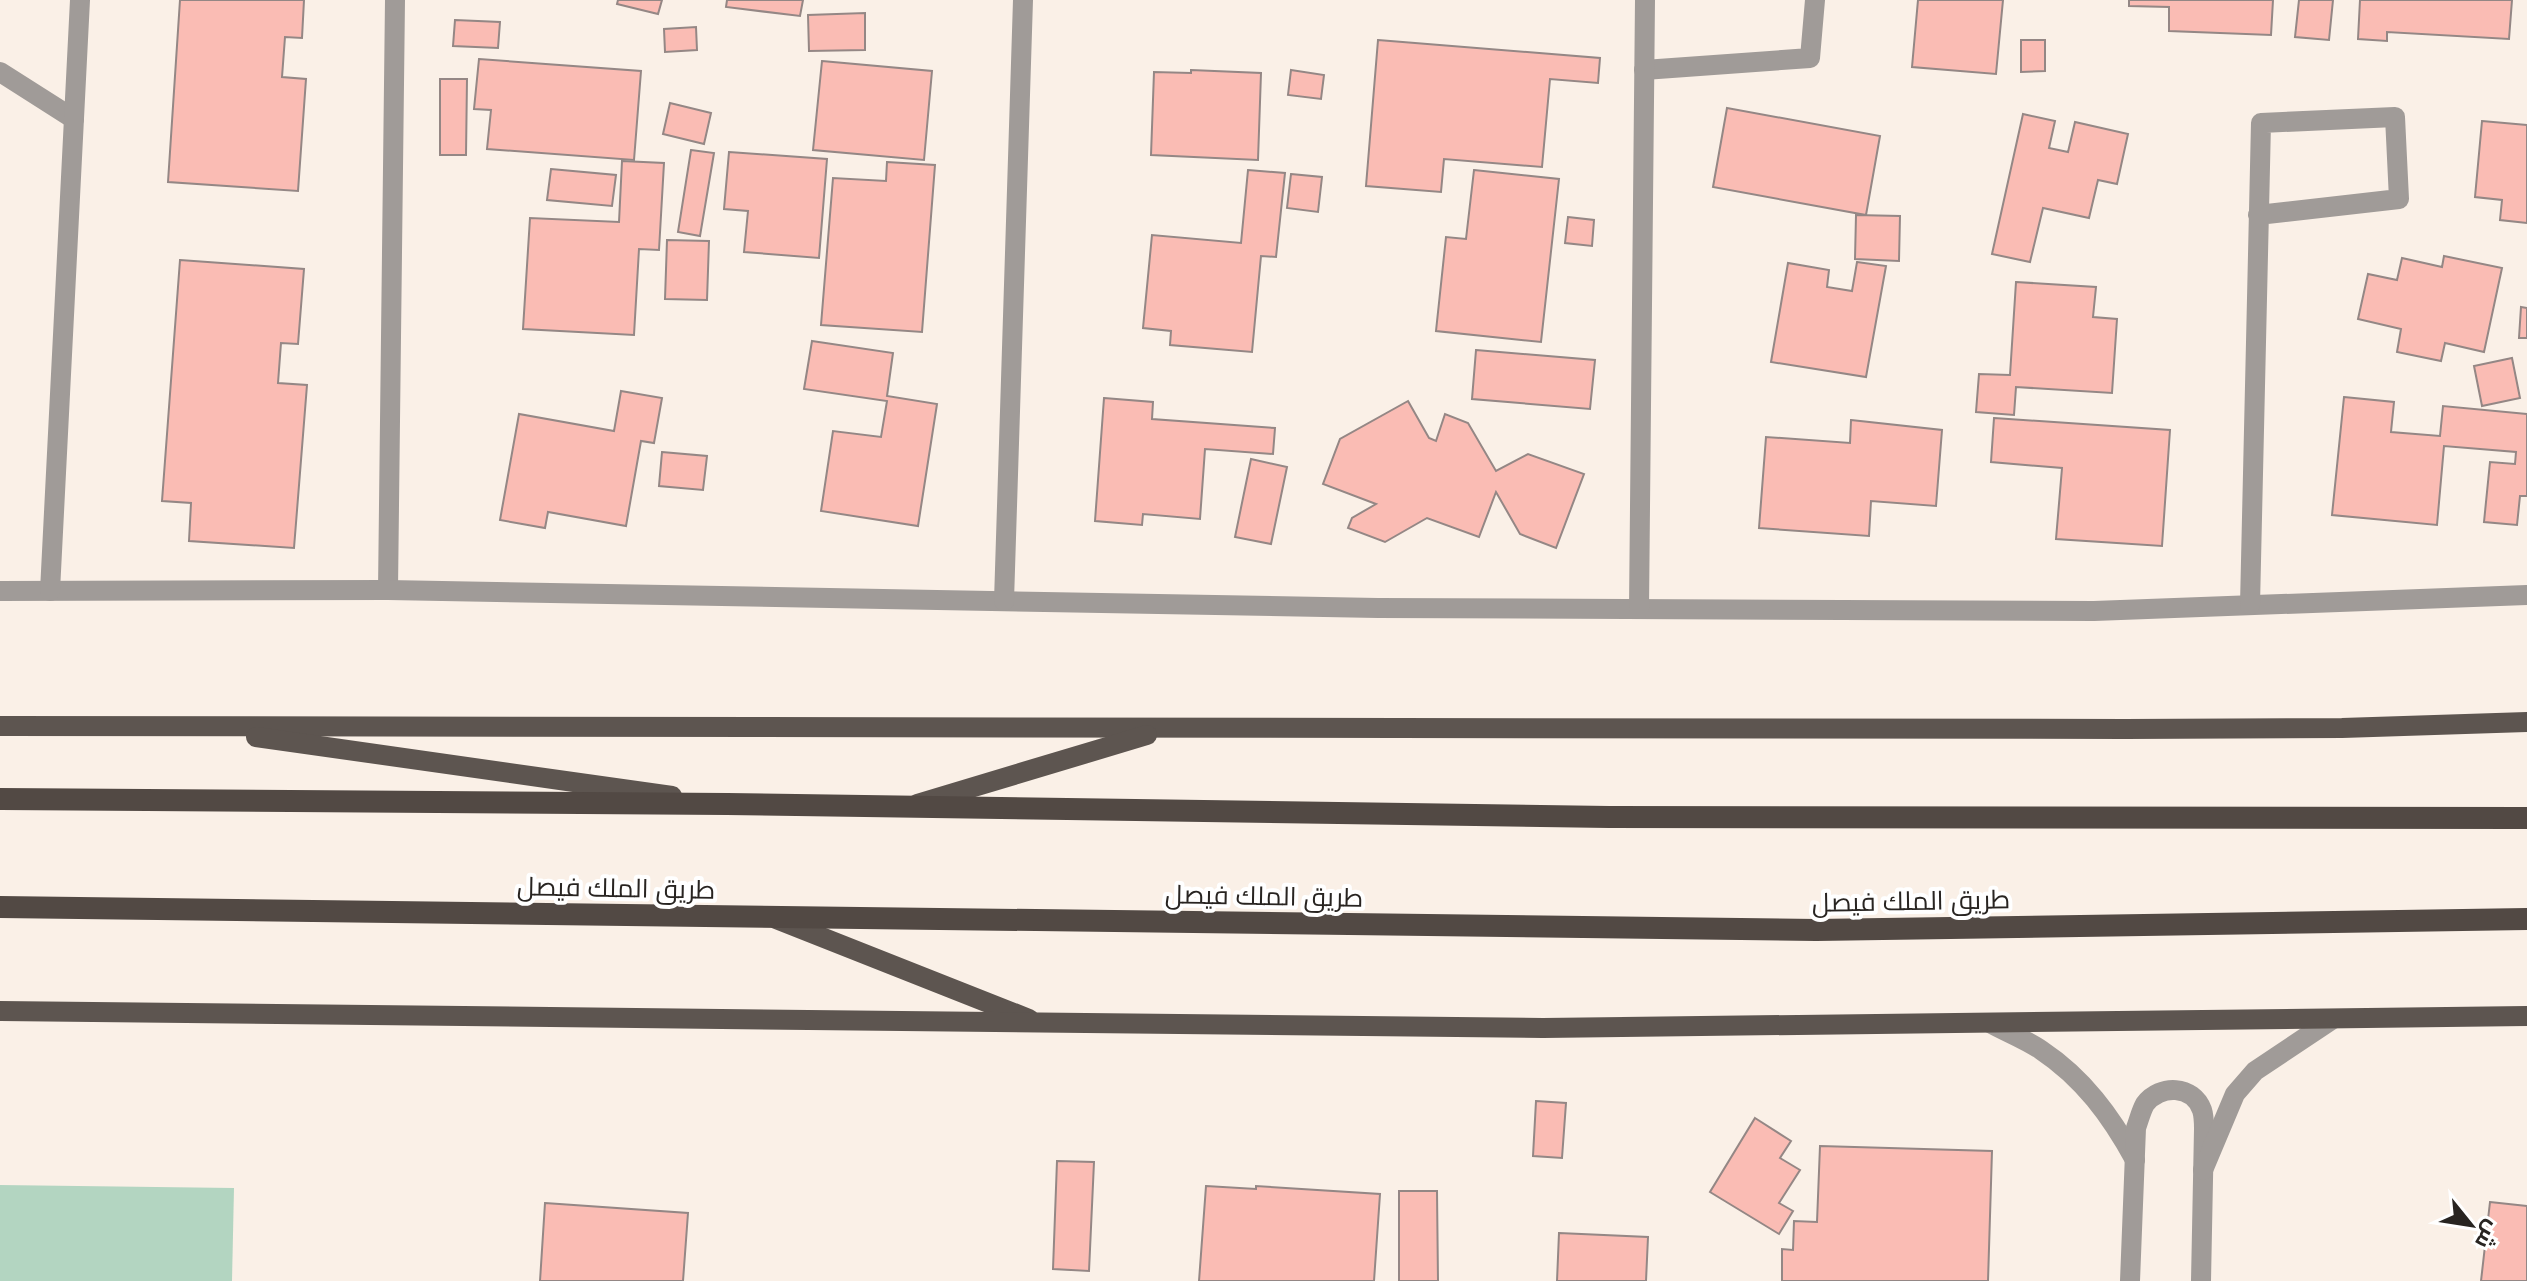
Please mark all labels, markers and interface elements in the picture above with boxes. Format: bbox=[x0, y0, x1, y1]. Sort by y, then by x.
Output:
street label: طريق الملك فيصل bbox=[517, 869, 715, 906]
street label: طريق الملك فيصل bbox=[1165, 877, 1363, 914]
street label: طريق الملك فيصل bbox=[1812, 882, 2010, 919]
north arrow bbox=[2431, 1185, 2511, 1265]
text: ش bbox=[2469, 1216, 2508, 1254]

